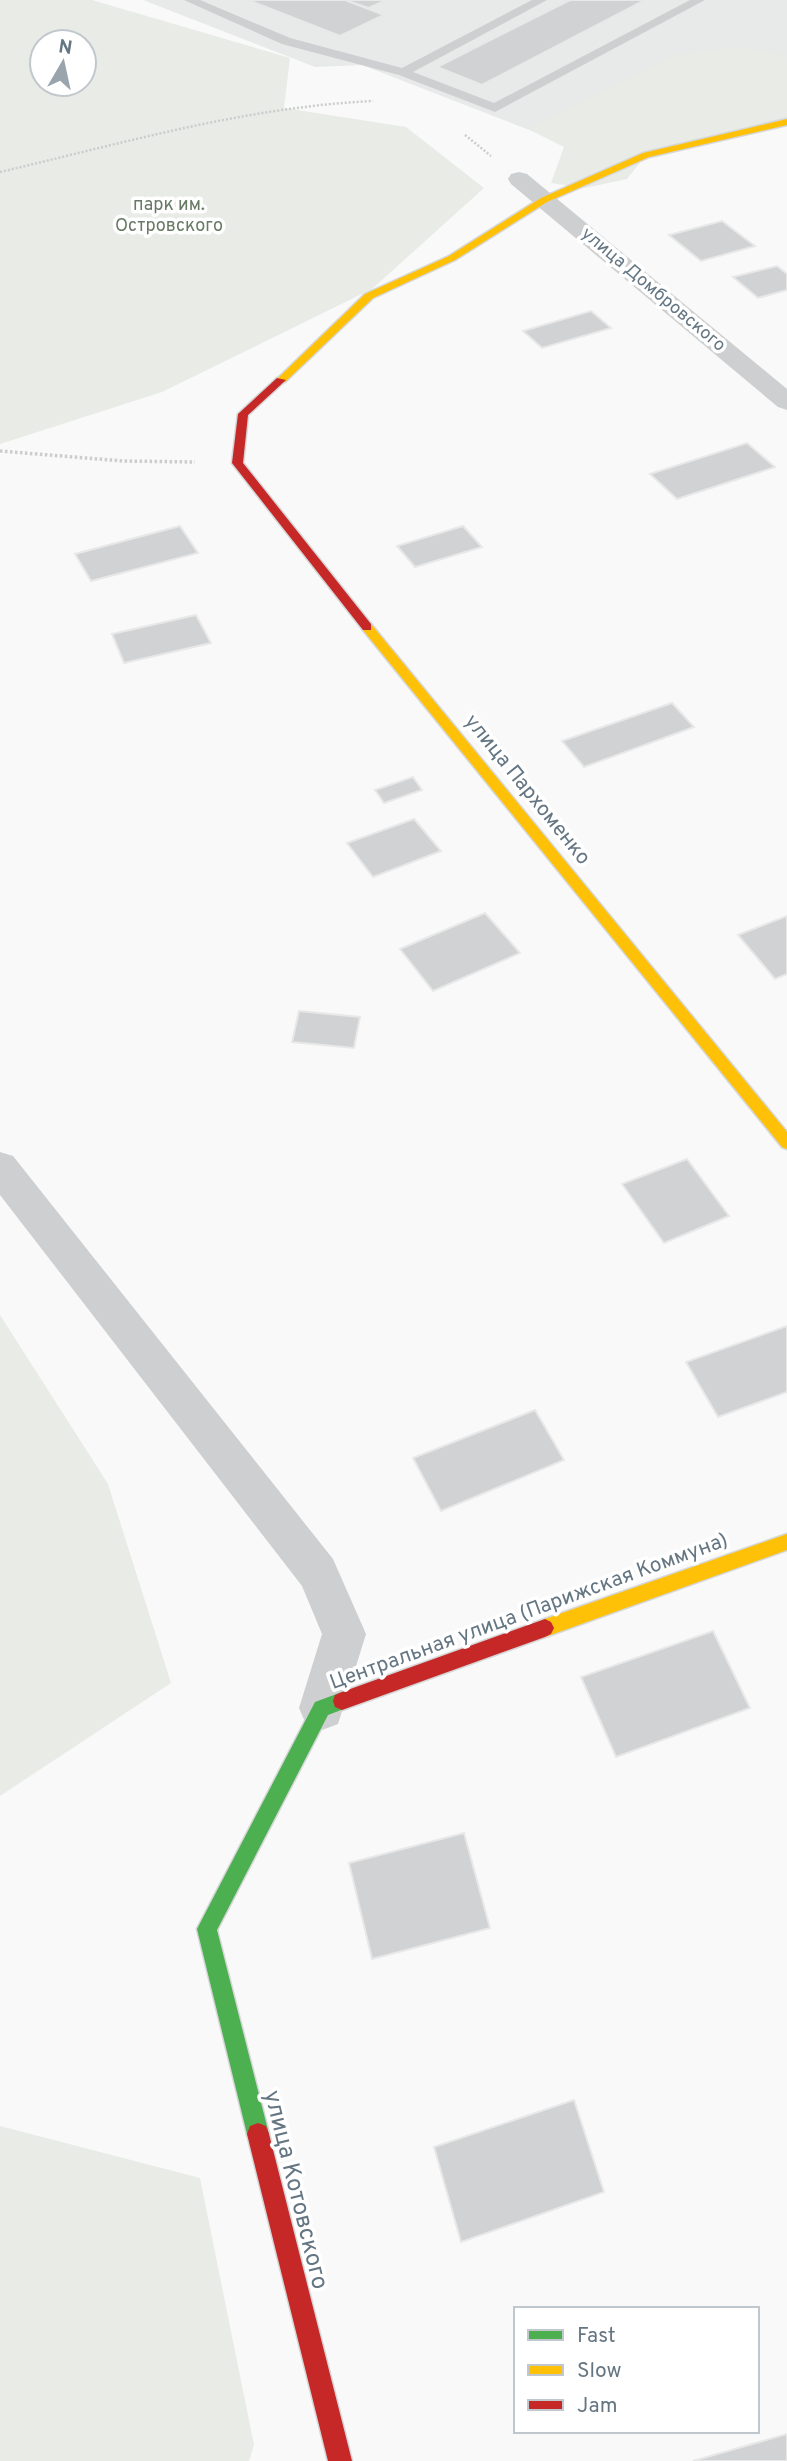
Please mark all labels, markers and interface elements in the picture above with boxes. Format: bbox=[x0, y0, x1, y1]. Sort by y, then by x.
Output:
north arrow bbox=[28, 28, 98, 98]
text: N bbox=[57, 35, 74, 61]
park label: парк им. Островского bbox=[115, 194, 223, 238]
street label: улица Домбровского bbox=[576, 223, 730, 357]
street label: улица Пархоменко bbox=[458, 709, 596, 871]
street label: Центральная улица (Парижская Коммуна) bbox=[326, 1527, 732, 1697]
street label: улица Котовского bbox=[256, 2087, 334, 2293]
legend bbox=[514, 2307, 759, 2433]
text: Fast bbox=[577, 2323, 616, 2350]
text: Slow bbox=[577, 2358, 622, 2385]
text: Jam bbox=[577, 2393, 618, 2420]

